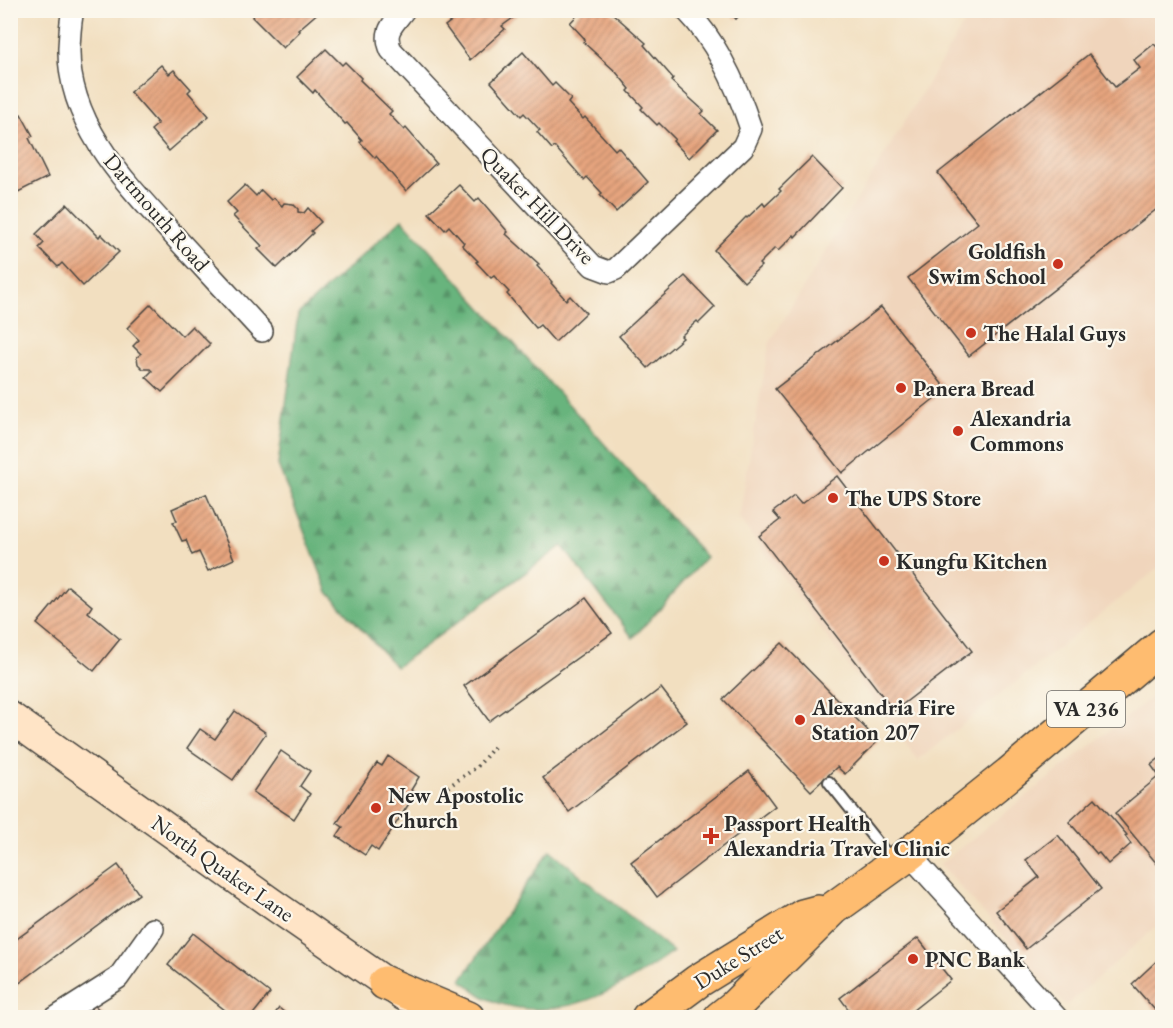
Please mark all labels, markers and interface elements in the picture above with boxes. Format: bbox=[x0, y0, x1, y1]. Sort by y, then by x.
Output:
street label: Quaker Hill Drive bbox=[474, 140, 601, 271]
street label: Dartmouth Road bbox=[97, 147, 217, 278]
place label: Goldfish Swim School bbox=[929, 237, 1046, 291]
marker: Goldfish Swim School bbox=[1051, 257, 1065, 271]
place label: The Halal Guys bbox=[983, 319, 1126, 348]
marker: The Halal Guys bbox=[964, 326, 978, 340]
place label: Panera Bread bbox=[913, 374, 1035, 403]
marker: Panera Bread bbox=[894, 381, 908, 395]
place label: Alexandria Commons bbox=[969, 404, 1071, 458]
marker: Alexandria Commons bbox=[951, 424, 965, 438]
place label: The UPS Store bbox=[845, 484, 981, 513]
marker: The UPS Store bbox=[826, 491, 840, 505]
place label: Kungfu Kitchen bbox=[896, 547, 1048, 576]
marker: Kungfu Kitchen bbox=[877, 554, 891, 568]
road number: VA 236 bbox=[1047, 691, 1125, 727]
place label: Alexandria Fire Station 207 bbox=[811, 693, 955, 747]
marker: Alexandria Fire Station 207 bbox=[793, 713, 807, 727]
place label: New Apostolic Church bbox=[388, 781, 524, 835]
marker: New Apostolic Church bbox=[369, 801, 383, 815]
street label: North Quaker Lane bbox=[146, 808, 300, 929]
place label: Passport Health Alexandria Travel Clinic bbox=[723, 809, 950, 863]
marker: Passport Health Alexandria Travel Clinic bbox=[702, 827, 720, 845]
street label: Duke Street bbox=[688, 919, 788, 996]
place label: PNC Bank bbox=[925, 945, 1026, 974]
marker: PNC Bank bbox=[906, 952, 920, 966]

